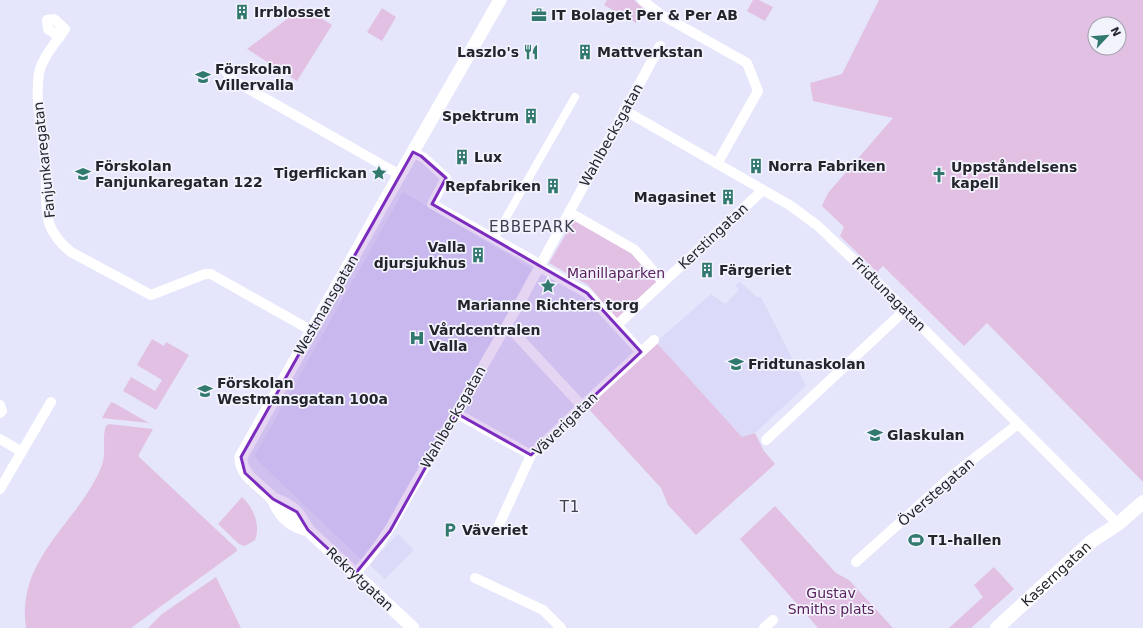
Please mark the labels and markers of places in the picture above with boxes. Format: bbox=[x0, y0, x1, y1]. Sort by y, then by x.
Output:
building icon: Irrblosset bbox=[233, 3, 251, 21]
place label: Irrblosset bbox=[254, 4, 331, 20]
office icon: IT Bolaget Per & Per AB bbox=[530, 6, 548, 24]
place label: IT Bolaget Per & Per AB bbox=[551, 7, 738, 23]
restaurant icon: Laszlo's bbox=[522, 43, 540, 61]
building icon: Mattverkstan bbox=[576, 43, 594, 61]
place label: Laszlo's bbox=[457, 44, 519, 60]
place label: Mattverkstan bbox=[597, 44, 703, 60]
place label: Förskolan Villervalla bbox=[215, 61, 294, 93]
school or university icon: Förskolan Villervalla bbox=[194, 68, 212, 86]
building icon: Spektrum bbox=[522, 107, 540, 125]
place label: Spektrum bbox=[442, 108, 519, 124]
building icon: Lux bbox=[453, 148, 471, 166]
place label: Lux bbox=[474, 149, 502, 165]
building icon: Norra Fabriken bbox=[747, 157, 765, 175]
place label: Förskolan Fanjunkaregatan 122 bbox=[95, 158, 263, 190]
place label: Norra Fabriken bbox=[768, 158, 886, 174]
place label: Uppståndelsens kapell bbox=[951, 159, 1077, 191]
place icon: Tigerflickan bbox=[370, 164, 388, 182]
school or university icon: Förskolan Fanjunkaregatan 122 bbox=[74, 165, 92, 183]
place label: Tigerflickan bbox=[274, 165, 367, 181]
church icon: Uppståndelsens kapell bbox=[930, 166, 948, 184]
building icon: Repfabriken bbox=[544, 177, 562, 195]
place label: Repfabriken bbox=[445, 178, 541, 194]
building icon: Magasinet bbox=[719, 188, 737, 206]
place label: Magasinet bbox=[634, 189, 716, 205]
place label: Valla djursjukhus bbox=[374, 239, 466, 271]
building icon: Valla djursjukhus bbox=[469, 246, 487, 264]
building icon: Färgeriet bbox=[698, 261, 716, 279]
place label: Färgeriet bbox=[719, 262, 792, 278]
place icon: Marianne Richters torg bbox=[539, 277, 557, 295]
place label: Marianne Richters torg bbox=[457, 297, 639, 313]
place label: Vårdcentralen Valla bbox=[429, 322, 541, 354]
hospital icon: Vårdcentralen Valla bbox=[408, 329, 426, 347]
school or university icon: Fridtunaskolan bbox=[727, 355, 745, 373]
place label: Fridtunaskolan bbox=[748, 356, 866, 372]
place label: Förskolan Westmansgatan 100a bbox=[217, 375, 388, 407]
school or university icon: Förskolan Westmansgatan 100a bbox=[196, 382, 214, 400]
school or university icon: Glaskulan bbox=[866, 426, 884, 444]
place label: Glaskulan bbox=[887, 427, 965, 443]
parking icon: Väveriet bbox=[441, 521, 459, 539]
place label: Väveriet bbox=[462, 522, 528, 538]
sports icon: T1-hallen bbox=[907, 531, 925, 549]
place label: T1-hallen bbox=[928, 532, 1002, 548]

